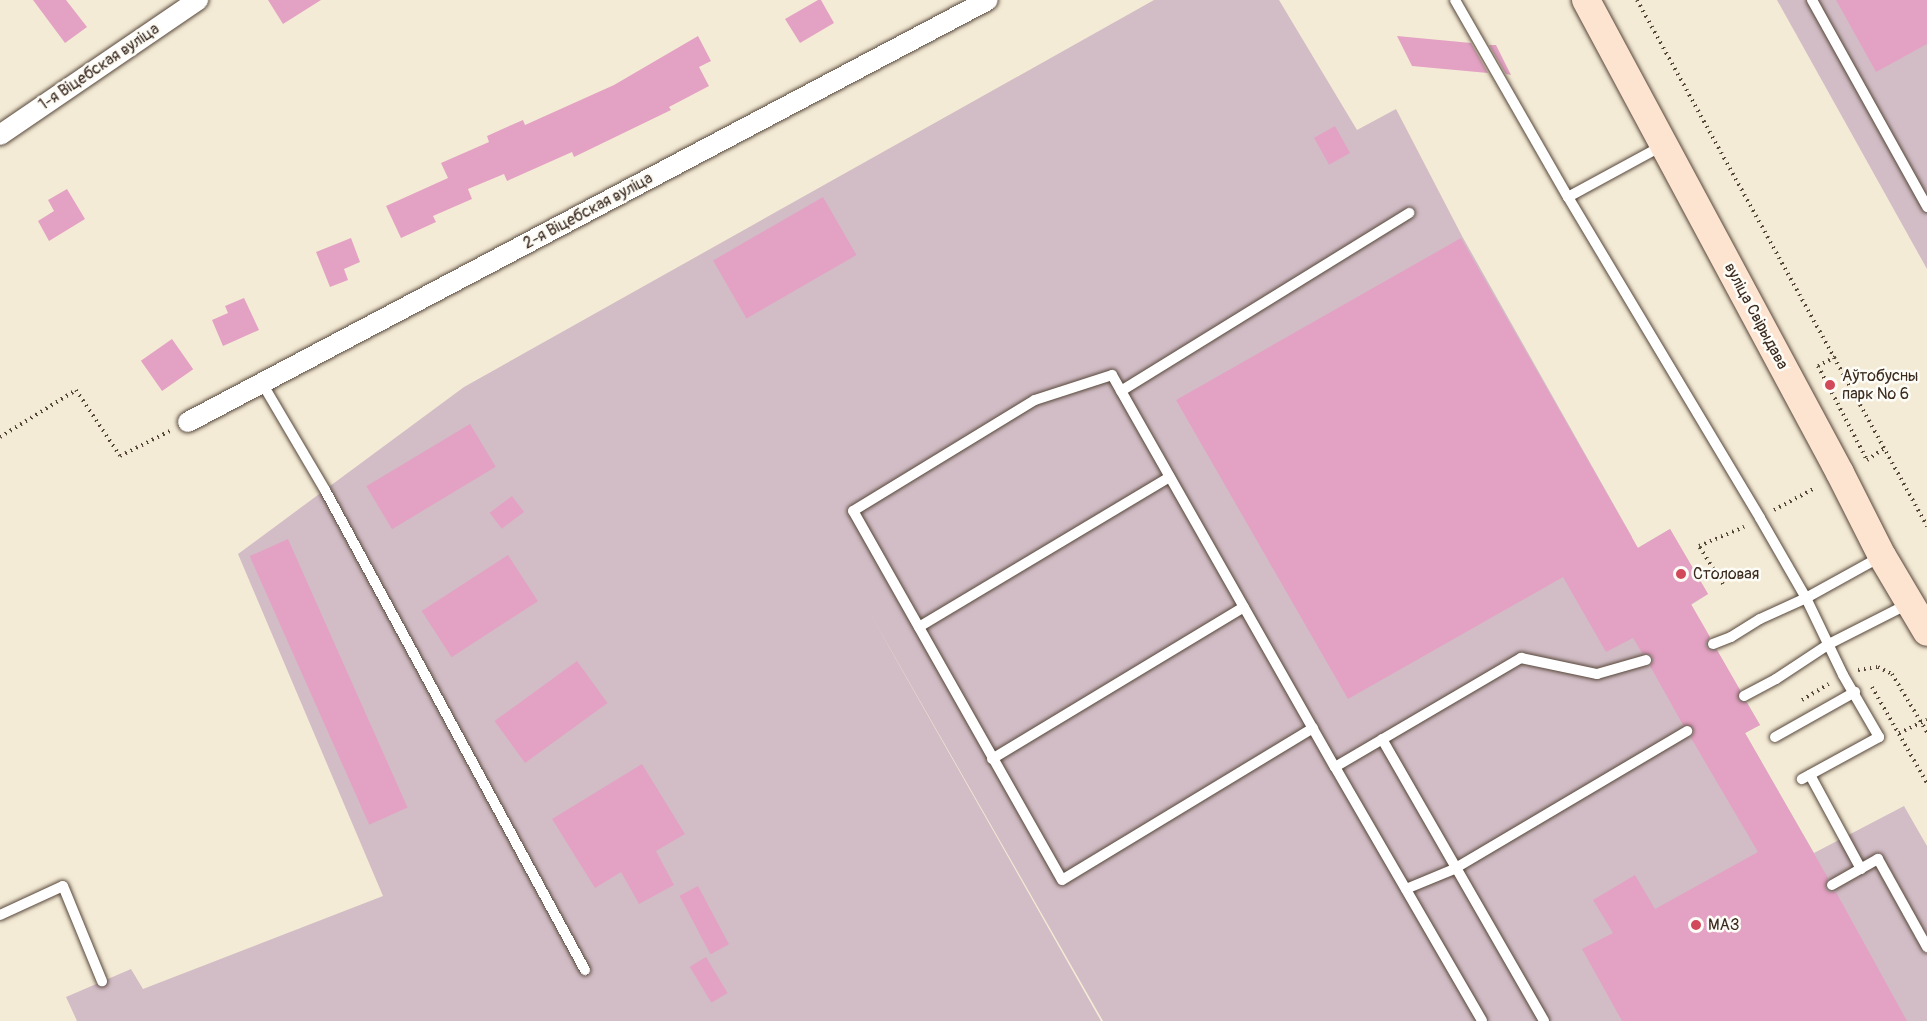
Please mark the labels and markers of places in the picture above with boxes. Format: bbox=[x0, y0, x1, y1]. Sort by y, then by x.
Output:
place label: Аўтобусны парк № 6 bbox=[1842, 366, 1918, 404]
marker: Аўтобусны парк № 6 bbox=[1823, 378, 1837, 392]
place label: Столовая bbox=[1693, 564, 1759, 584]
marker: Столовая bbox=[1674, 567, 1688, 581]
place label: МАЗ bbox=[1708, 915, 1740, 935]
marker: МАЗ bbox=[1689, 918, 1703, 932]

